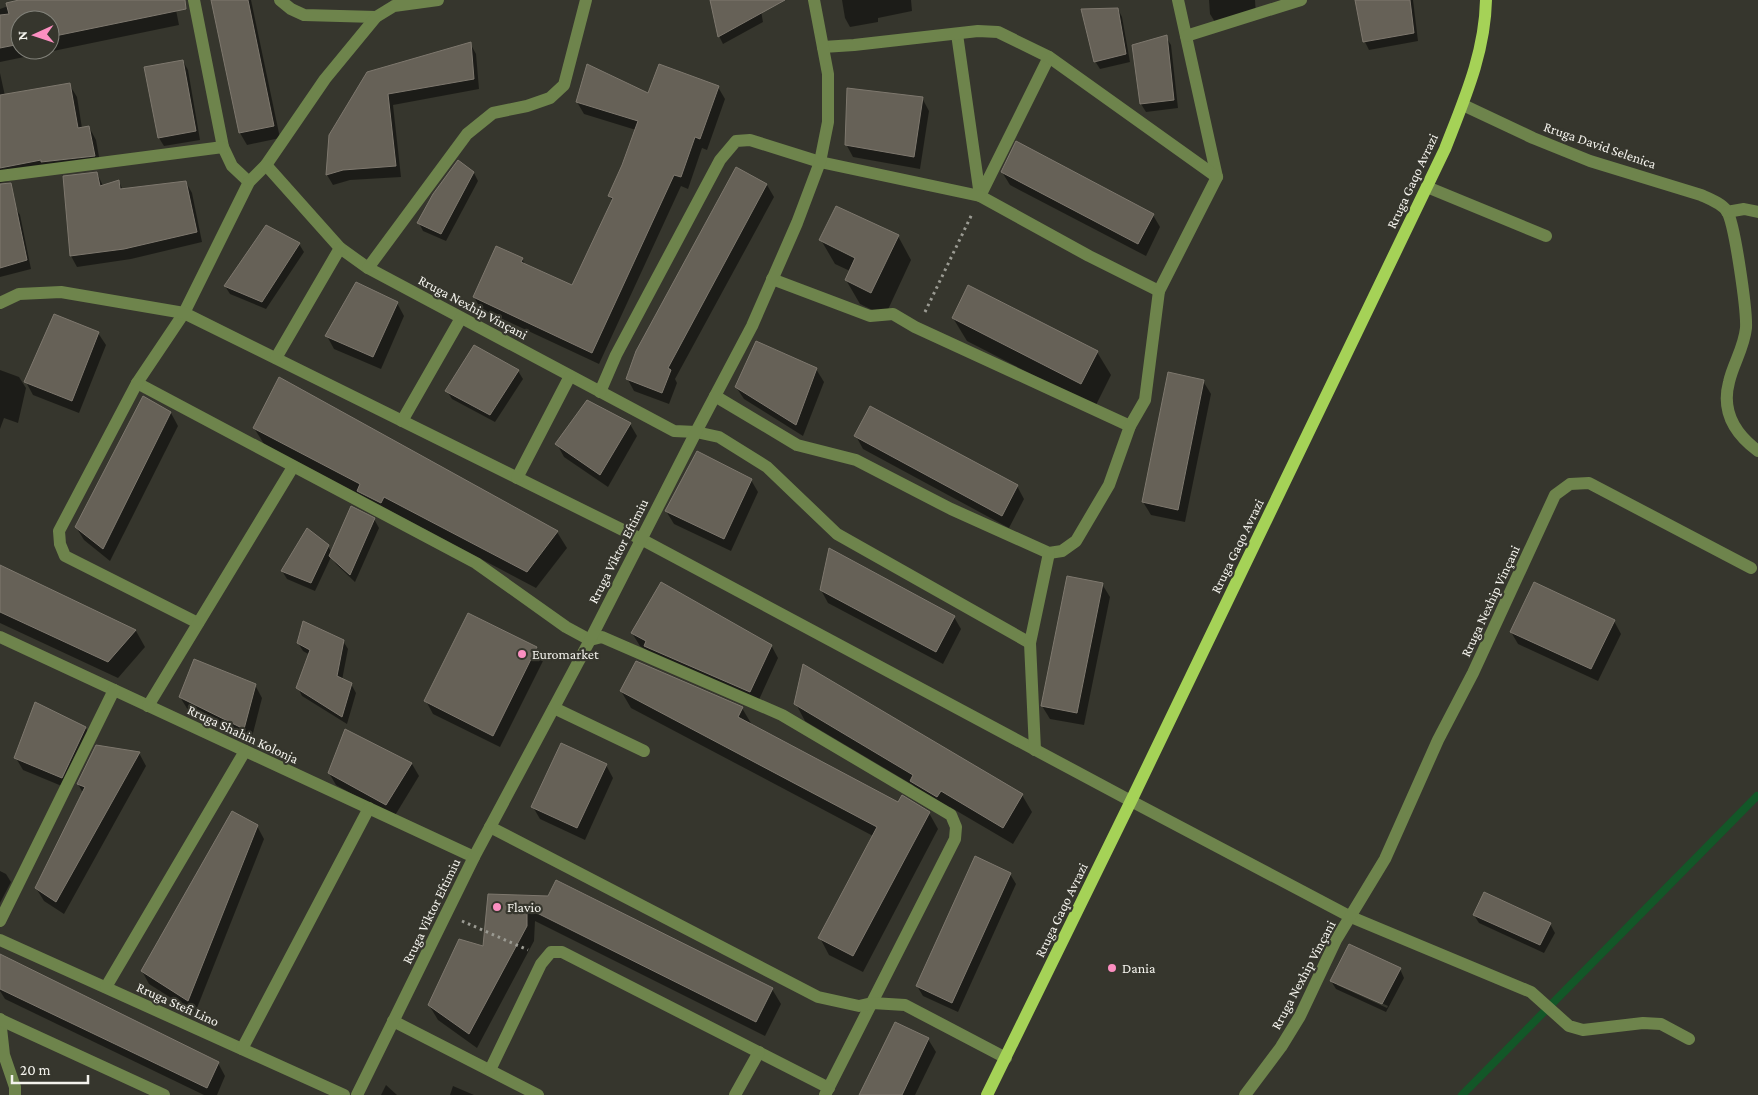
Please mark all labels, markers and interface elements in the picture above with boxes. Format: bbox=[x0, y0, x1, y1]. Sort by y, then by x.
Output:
north arrow bbox=[10, 10, 60, 60]
text: N bbox=[14, 30, 30, 41]
street label: Rruga David Selenica bbox=[1542, 118, 1659, 172]
street label: Rruga Gaqo Avrazi bbox=[1383, 131, 1441, 231]
street label: Rruga Nexhip Vinçani bbox=[416, 271, 531, 343]
street label: Rruga Viktor Eftimiu bbox=[585, 495, 652, 606]
street label: Rruga Gaqo Avrazi bbox=[1207, 496, 1267, 596]
street label: Rruga Nexhip Vinçani bbox=[1457, 542, 1523, 659]
place label: Euromarket bbox=[532, 646, 599, 662]
marker: Euromarket bbox=[516, 648, 528, 660]
street label: Rruga Shahin Kolonja bbox=[184, 701, 302, 768]
street label: Rruga Viktor Eftimiu bbox=[398, 855, 464, 966]
street label: Rruga Gaqo Avrazi bbox=[1031, 860, 1091, 960]
place label: Flavio bbox=[507, 899, 541, 915]
marker: Flavio bbox=[491, 901, 503, 913]
street label: Rruga Nexhip Vinçani bbox=[1267, 917, 1339, 1032]
place label: Dania bbox=[1122, 960, 1156, 976]
marker: Dania bbox=[1106, 962, 1118, 974]
street label: Rruga Stefi Lino bbox=[134, 979, 222, 1029]
scale bar bbox=[12, 1052, 89, 1084]
text: 20 m bbox=[20, 1062, 51, 1078]

